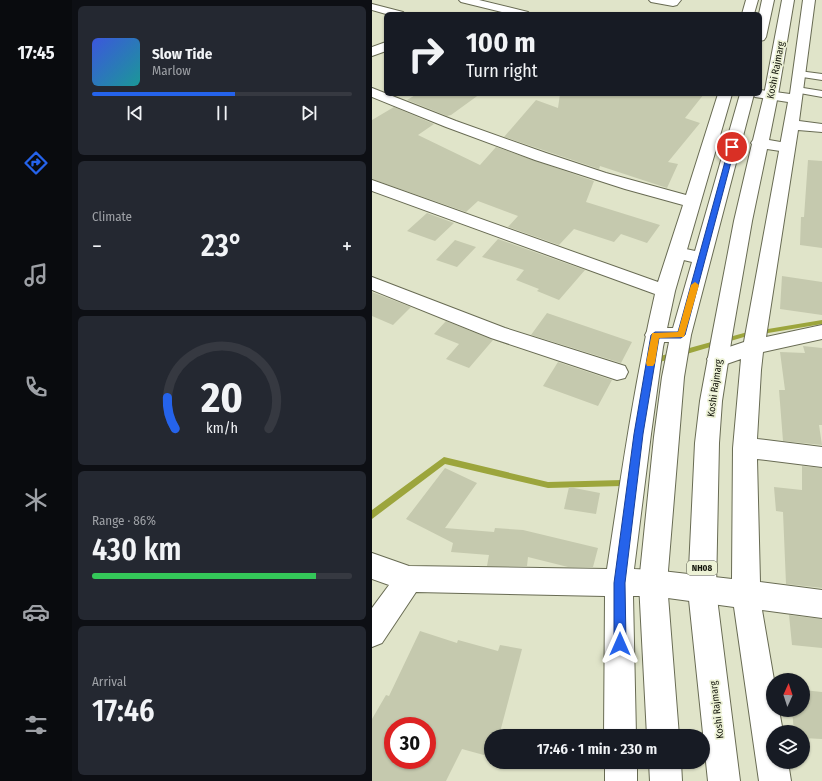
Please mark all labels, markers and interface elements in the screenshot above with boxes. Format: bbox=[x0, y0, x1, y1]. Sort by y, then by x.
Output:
text: 100 m bbox=[466, 26, 536, 59]
icon: right bbox=[400, 28, 452, 80]
street label: Koshi Rajmarg bbox=[765, 40, 787, 100]
text: 17:45 bbox=[17, 42, 55, 64]
text: Slow Tide bbox=[152, 45, 212, 63]
text: Turn right bbox=[466, 60, 538, 82]
text: Marlow bbox=[152, 63, 191, 78]
icon: previous bbox=[124, 102, 146, 124]
icon: pause bbox=[211, 102, 233, 124]
icon: next bbox=[298, 102, 320, 124]
pin bbox=[715, 130, 749, 164]
icon: arrive bbox=[721, 136, 743, 158]
icon: directions bbox=[22, 149, 50, 177]
text: Climate bbox=[92, 209, 132, 224]
text: 23° bbox=[201, 228, 243, 264]
text: − bbox=[92, 233, 102, 260]
text: + bbox=[342, 233, 352, 260]
icon: music bbox=[22, 261, 50, 289]
street label: Koshi Rajmarg bbox=[705, 358, 725, 418]
text: 20 bbox=[200, 372, 243, 422]
icon: phone bbox=[22, 373, 50, 401]
text: km/h bbox=[206, 419, 238, 436]
icon: climate bbox=[22, 486, 50, 514]
text: Range · 86% bbox=[92, 513, 156, 528]
text: 430 km bbox=[92, 532, 181, 568]
road number: NH08 bbox=[687, 561, 717, 575]
icon: car bbox=[22, 598, 50, 626]
position arrow bbox=[599, 623, 641, 665]
north arrow bbox=[766, 673, 810, 717]
map controls bbox=[766, 673, 810, 769]
text: Arrival bbox=[92, 674, 126, 689]
street label: Koshi Rajmarg bbox=[707, 680, 726, 739]
text: 17:46 bbox=[92, 693, 154, 729]
icon: filters bbox=[22, 711, 50, 739]
speed limit sign: 30 bbox=[384, 717, 436, 769]
button: layers bbox=[766, 725, 810, 769]
text: 17:46 · 1 min · 230 m bbox=[537, 740, 657, 758]

